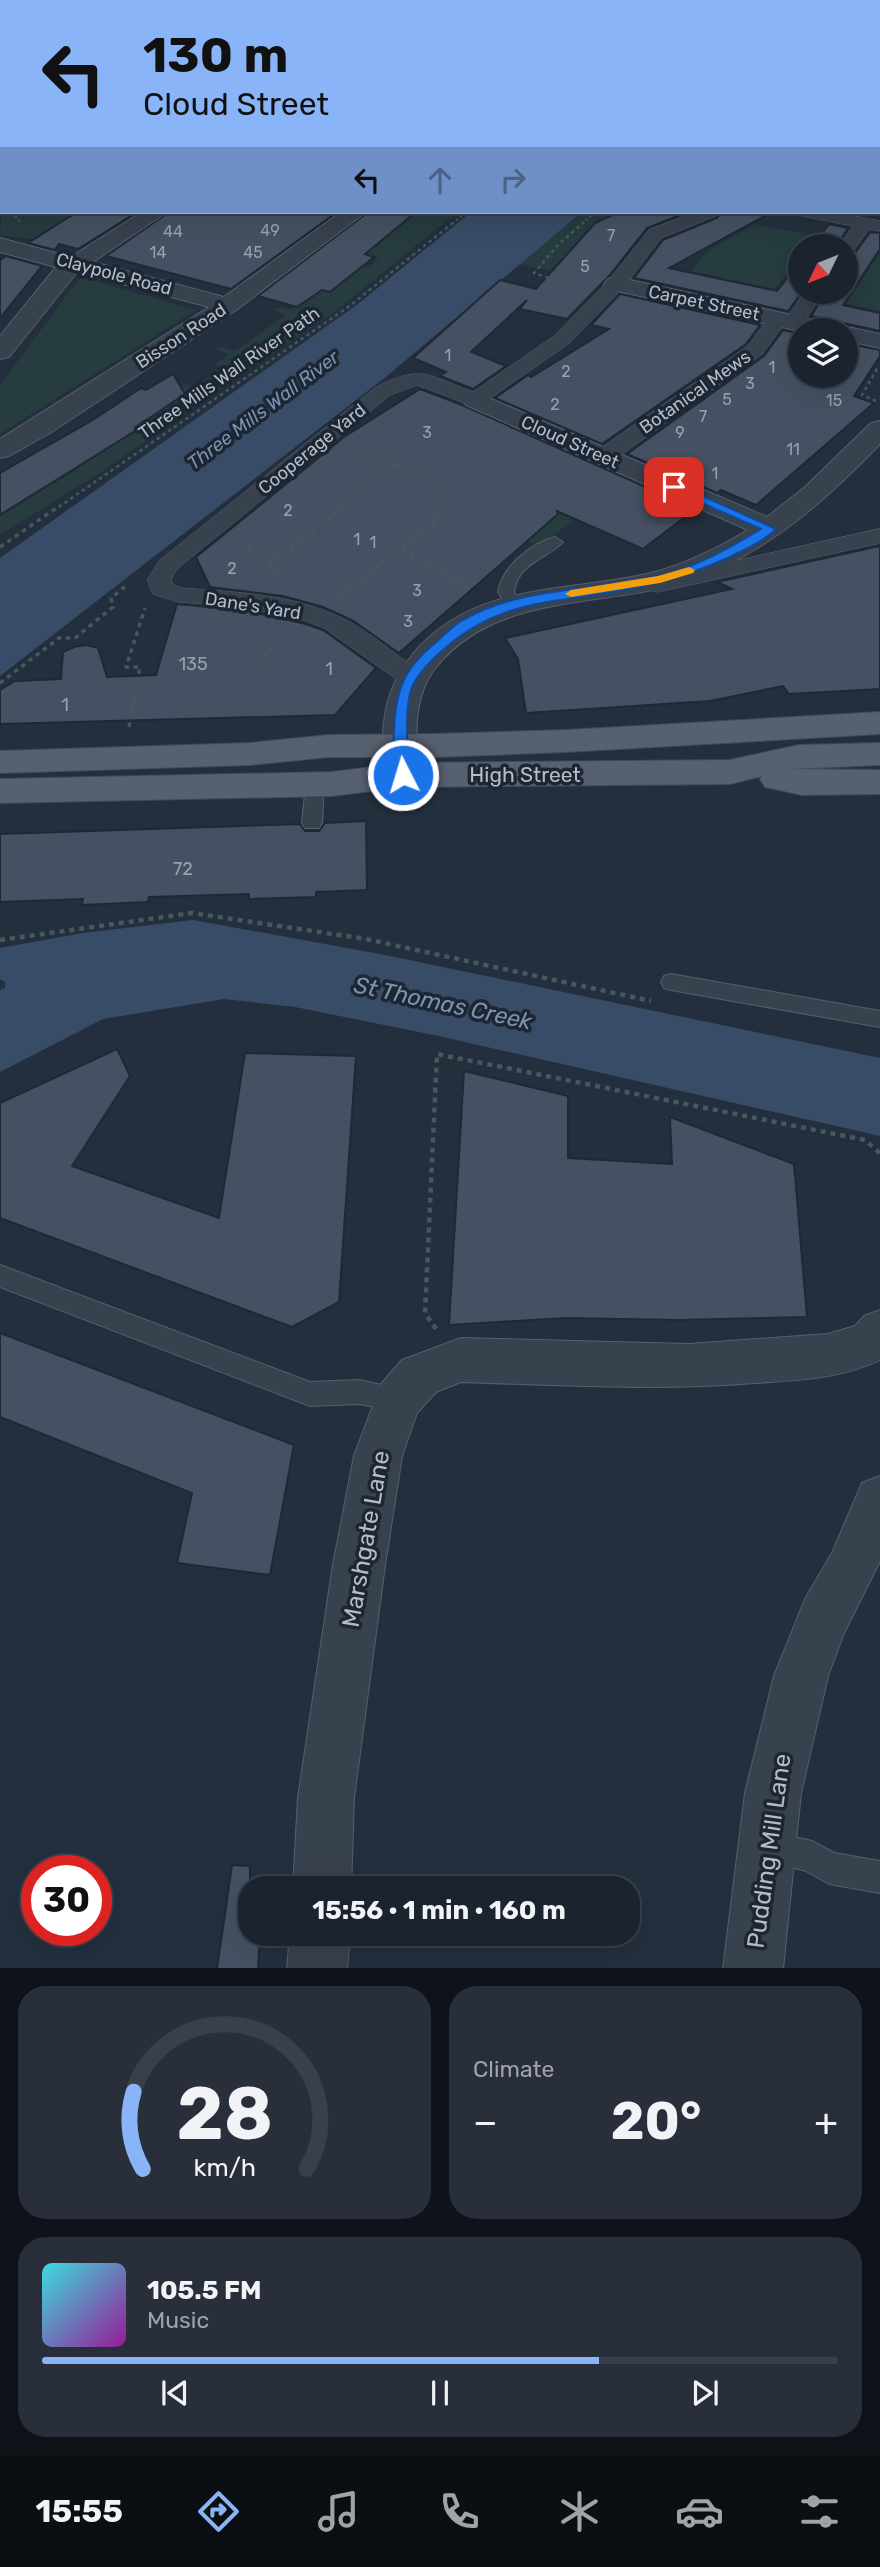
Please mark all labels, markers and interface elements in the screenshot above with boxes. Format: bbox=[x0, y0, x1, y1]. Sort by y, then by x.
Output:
text: 130 m bbox=[143, 26, 288, 84]
icon: left bbox=[28, 28, 119, 119]
text: Cloud Street bbox=[143, 85, 329, 123]
icon: left bbox=[348, 161, 386, 199]
icon: ahead bbox=[421, 161, 459, 199]
icon: right bbox=[494, 161, 532, 199]
house number: 49 bbox=[260, 221, 280, 240]
house number: 44 bbox=[163, 222, 183, 241]
house number: 7 bbox=[607, 226, 615, 245]
north arrow bbox=[788, 234, 858, 304]
map controls bbox=[788, 234, 858, 388]
house number: 14 bbox=[150, 243, 166, 262]
house number: 45 bbox=[243, 243, 263, 262]
street label: Claypole Road bbox=[54, 248, 174, 300]
house number: 5 bbox=[580, 257, 590, 276]
street label: Carpet Street bbox=[646, 280, 762, 326]
street label: Bisson Road bbox=[132, 299, 230, 373]
street label: Three Mills Wall River Path bbox=[134, 302, 324, 444]
button: layers bbox=[788, 318, 858, 388]
water label: Three Mills Wall River bbox=[183, 346, 343, 474]
house number: 1 bbox=[445, 346, 451, 365]
street label: Botanical Mews bbox=[635, 346, 755, 438]
house number: 1 bbox=[769, 358, 775, 377]
house number: 2 bbox=[561, 362, 571, 381]
house number: 3 bbox=[745, 374, 755, 393]
house number: 5 bbox=[722, 390, 732, 409]
house number: 15 bbox=[826, 391, 842, 410]
house number: 2 bbox=[550, 395, 560, 414]
street label: Cooperage Yard bbox=[254, 399, 370, 499]
house number: 7 bbox=[699, 407, 707, 426]
street label: Cloud Street bbox=[518, 411, 622, 473]
house number: 3 bbox=[422, 423, 432, 442]
house number: 9 bbox=[675, 423, 685, 442]
house number: 11 bbox=[786, 440, 800, 459]
pin bbox=[644, 457, 704, 517]
house number: 1 bbox=[712, 464, 718, 483]
icon: arrive bbox=[655, 468, 693, 506]
house number: 2 bbox=[283, 501, 293, 520]
house number: 1 bbox=[354, 530, 360, 549]
house number: 1 bbox=[370, 533, 376, 552]
house number: 2 bbox=[227, 559, 237, 578]
house number: 3 bbox=[412, 581, 422, 600]
street label: Dane's Yard bbox=[204, 588, 302, 624]
house number: 3 bbox=[403, 612, 413, 631]
house number: 135 bbox=[178, 653, 208, 675]
house number: 1 bbox=[325, 658, 333, 680]
house number: 1 bbox=[61, 694, 69, 716]
position arrow bbox=[366, 738, 440, 812]
street label: High Street bbox=[469, 762, 581, 787]
house number: 72 bbox=[173, 858, 193, 880]
water label: St Thomas Creek bbox=[352, 970, 536, 1036]
street label: Marshgate Lane bbox=[337, 1448, 395, 1630]
street label: Pudding Mill Lane bbox=[741, 1752, 797, 1950]
speed limit sign: 30 bbox=[21, 1855, 112, 1946]
text: 15:56 · 1 min · 160 m bbox=[312, 1895, 566, 1926]
text: Climate bbox=[473, 2055, 554, 2083]
text: 28 bbox=[176, 2071, 273, 2157]
text: 20° bbox=[611, 2090, 701, 2152]
text: − bbox=[473, 2099, 498, 2145]
text: + bbox=[814, 2099, 838, 2145]
text: km/h bbox=[193, 2152, 256, 2181]
text: 105.5 FM bbox=[147, 2275, 262, 2306]
text: Music bbox=[147, 2306, 209, 2334]
icon: previous bbox=[156, 2374, 194, 2412]
icon: pause bbox=[421, 2374, 459, 2412]
icon: next bbox=[686, 2374, 724, 2412]
icon: directions bbox=[194, 2487, 243, 2536]
icon: music bbox=[314, 2487, 363, 2536]
icon: phone bbox=[435, 2487, 484, 2536]
icon: climate bbox=[555, 2487, 604, 2536]
icon: car bbox=[675, 2487, 724, 2536]
icon: filters bbox=[795, 2487, 844, 2536]
text: 15:55 bbox=[36, 2492, 123, 2530]

